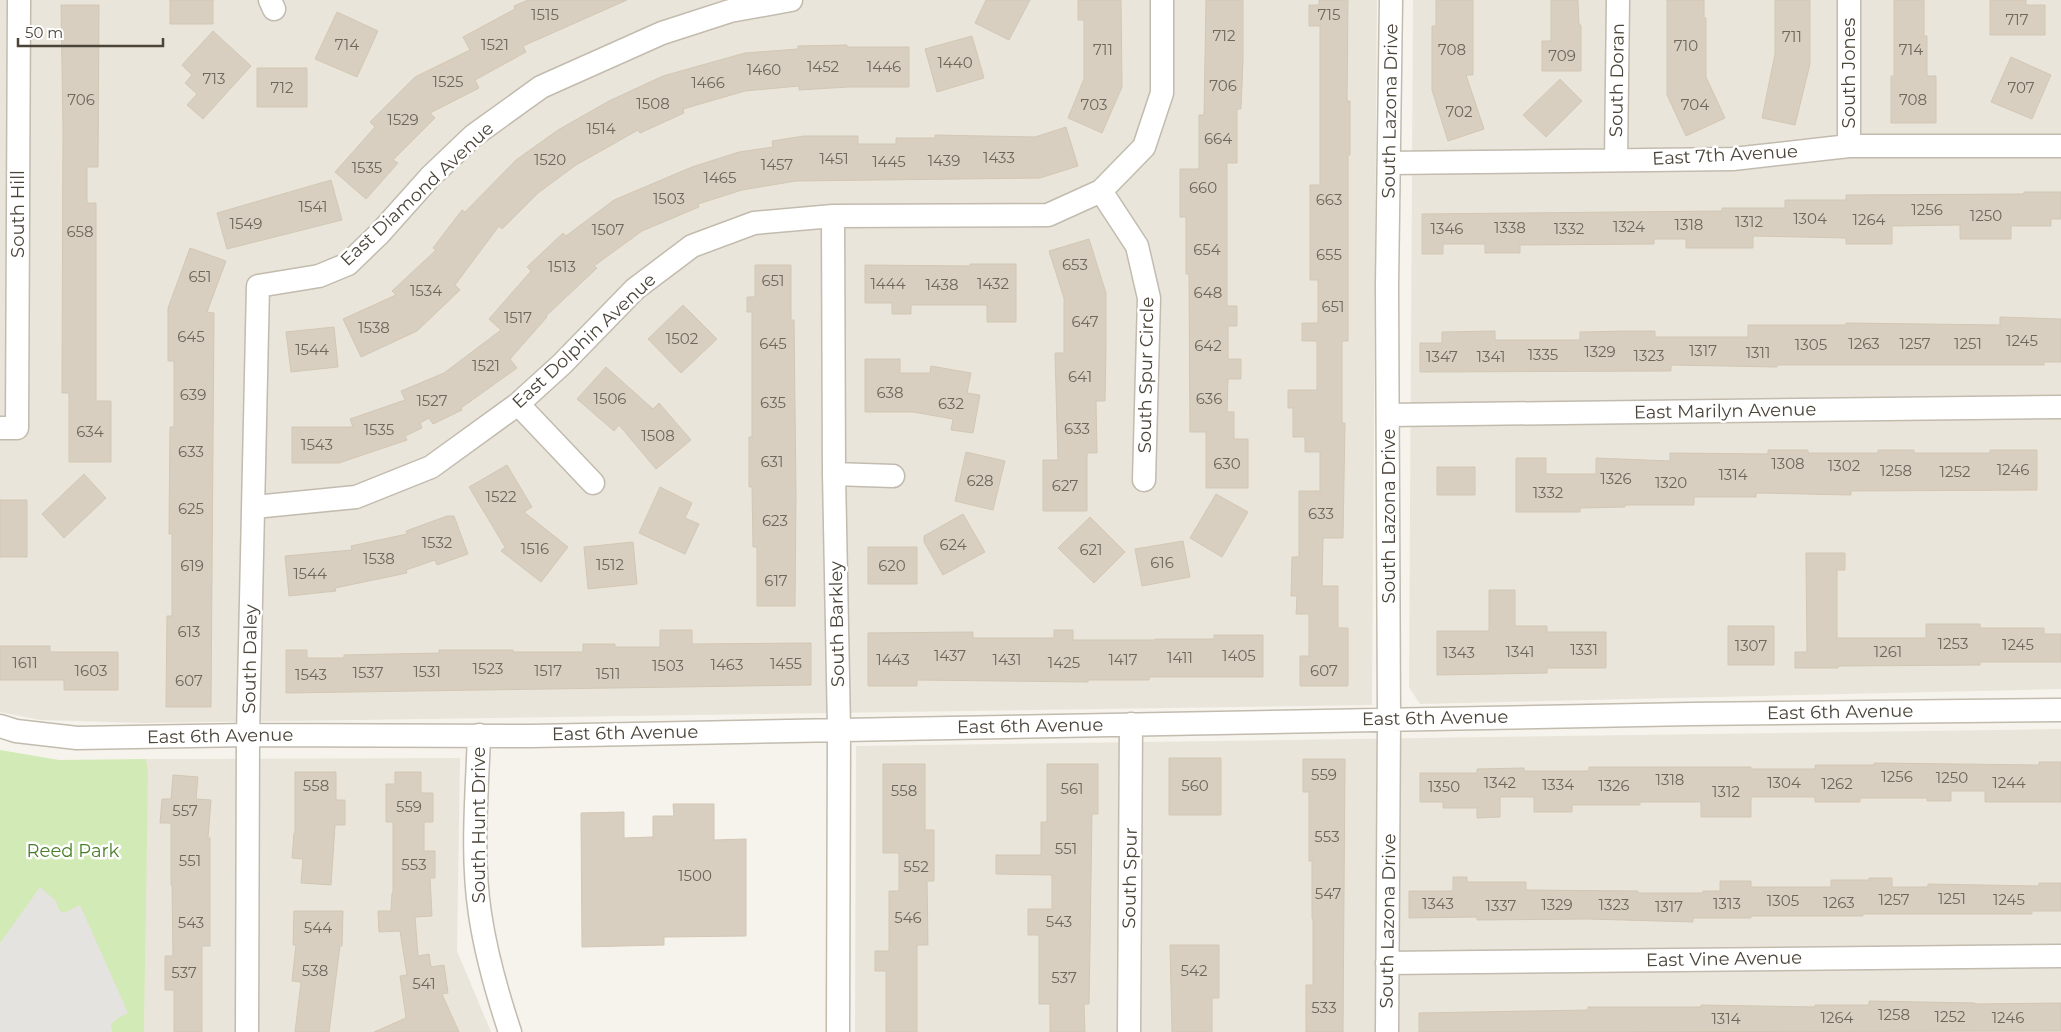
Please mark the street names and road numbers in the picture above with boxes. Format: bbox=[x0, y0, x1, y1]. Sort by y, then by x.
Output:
street label: South Jones bbox=[1838, 17, 1860, 128]
street label: South Lazona Drive bbox=[1377, 23, 1403, 199]
street label: South Doran bbox=[1605, 23, 1629, 137]
street label: East Diamond Avenue bbox=[336, 117, 498, 271]
street label: East 7th Avenue bbox=[1652, 140, 1798, 170]
street label: South Hill bbox=[7, 170, 29, 258]
street label: East Dolphin Avenue bbox=[508, 269, 660, 413]
street label: South Spur Circle bbox=[1134, 297, 1158, 453]
street label: East Marilyn Avenue bbox=[1634, 398, 1816, 424]
street label: South Lazona Drive bbox=[1378, 428, 1400, 603]
street label: South Barkley bbox=[825, 561, 849, 687]
street label: South Daley bbox=[238, 604, 262, 714]
street label: East 6th Avenue bbox=[1767, 700, 1914, 724]
street label: East 6th Avenue bbox=[1362, 706, 1509, 730]
street label: East 6th Avenue bbox=[957, 714, 1104, 738]
street label: East 6th Avenue bbox=[552, 721, 699, 745]
street label: East 6th Avenue bbox=[147, 724, 294, 748]
street label: South Hunt Drive bbox=[468, 747, 490, 903]
street label: South Spur bbox=[1118, 827, 1142, 929]
street label: South Lazona Drive bbox=[1375, 833, 1401, 1009]
street label: East Vine Avenue bbox=[1646, 947, 1802, 971]

